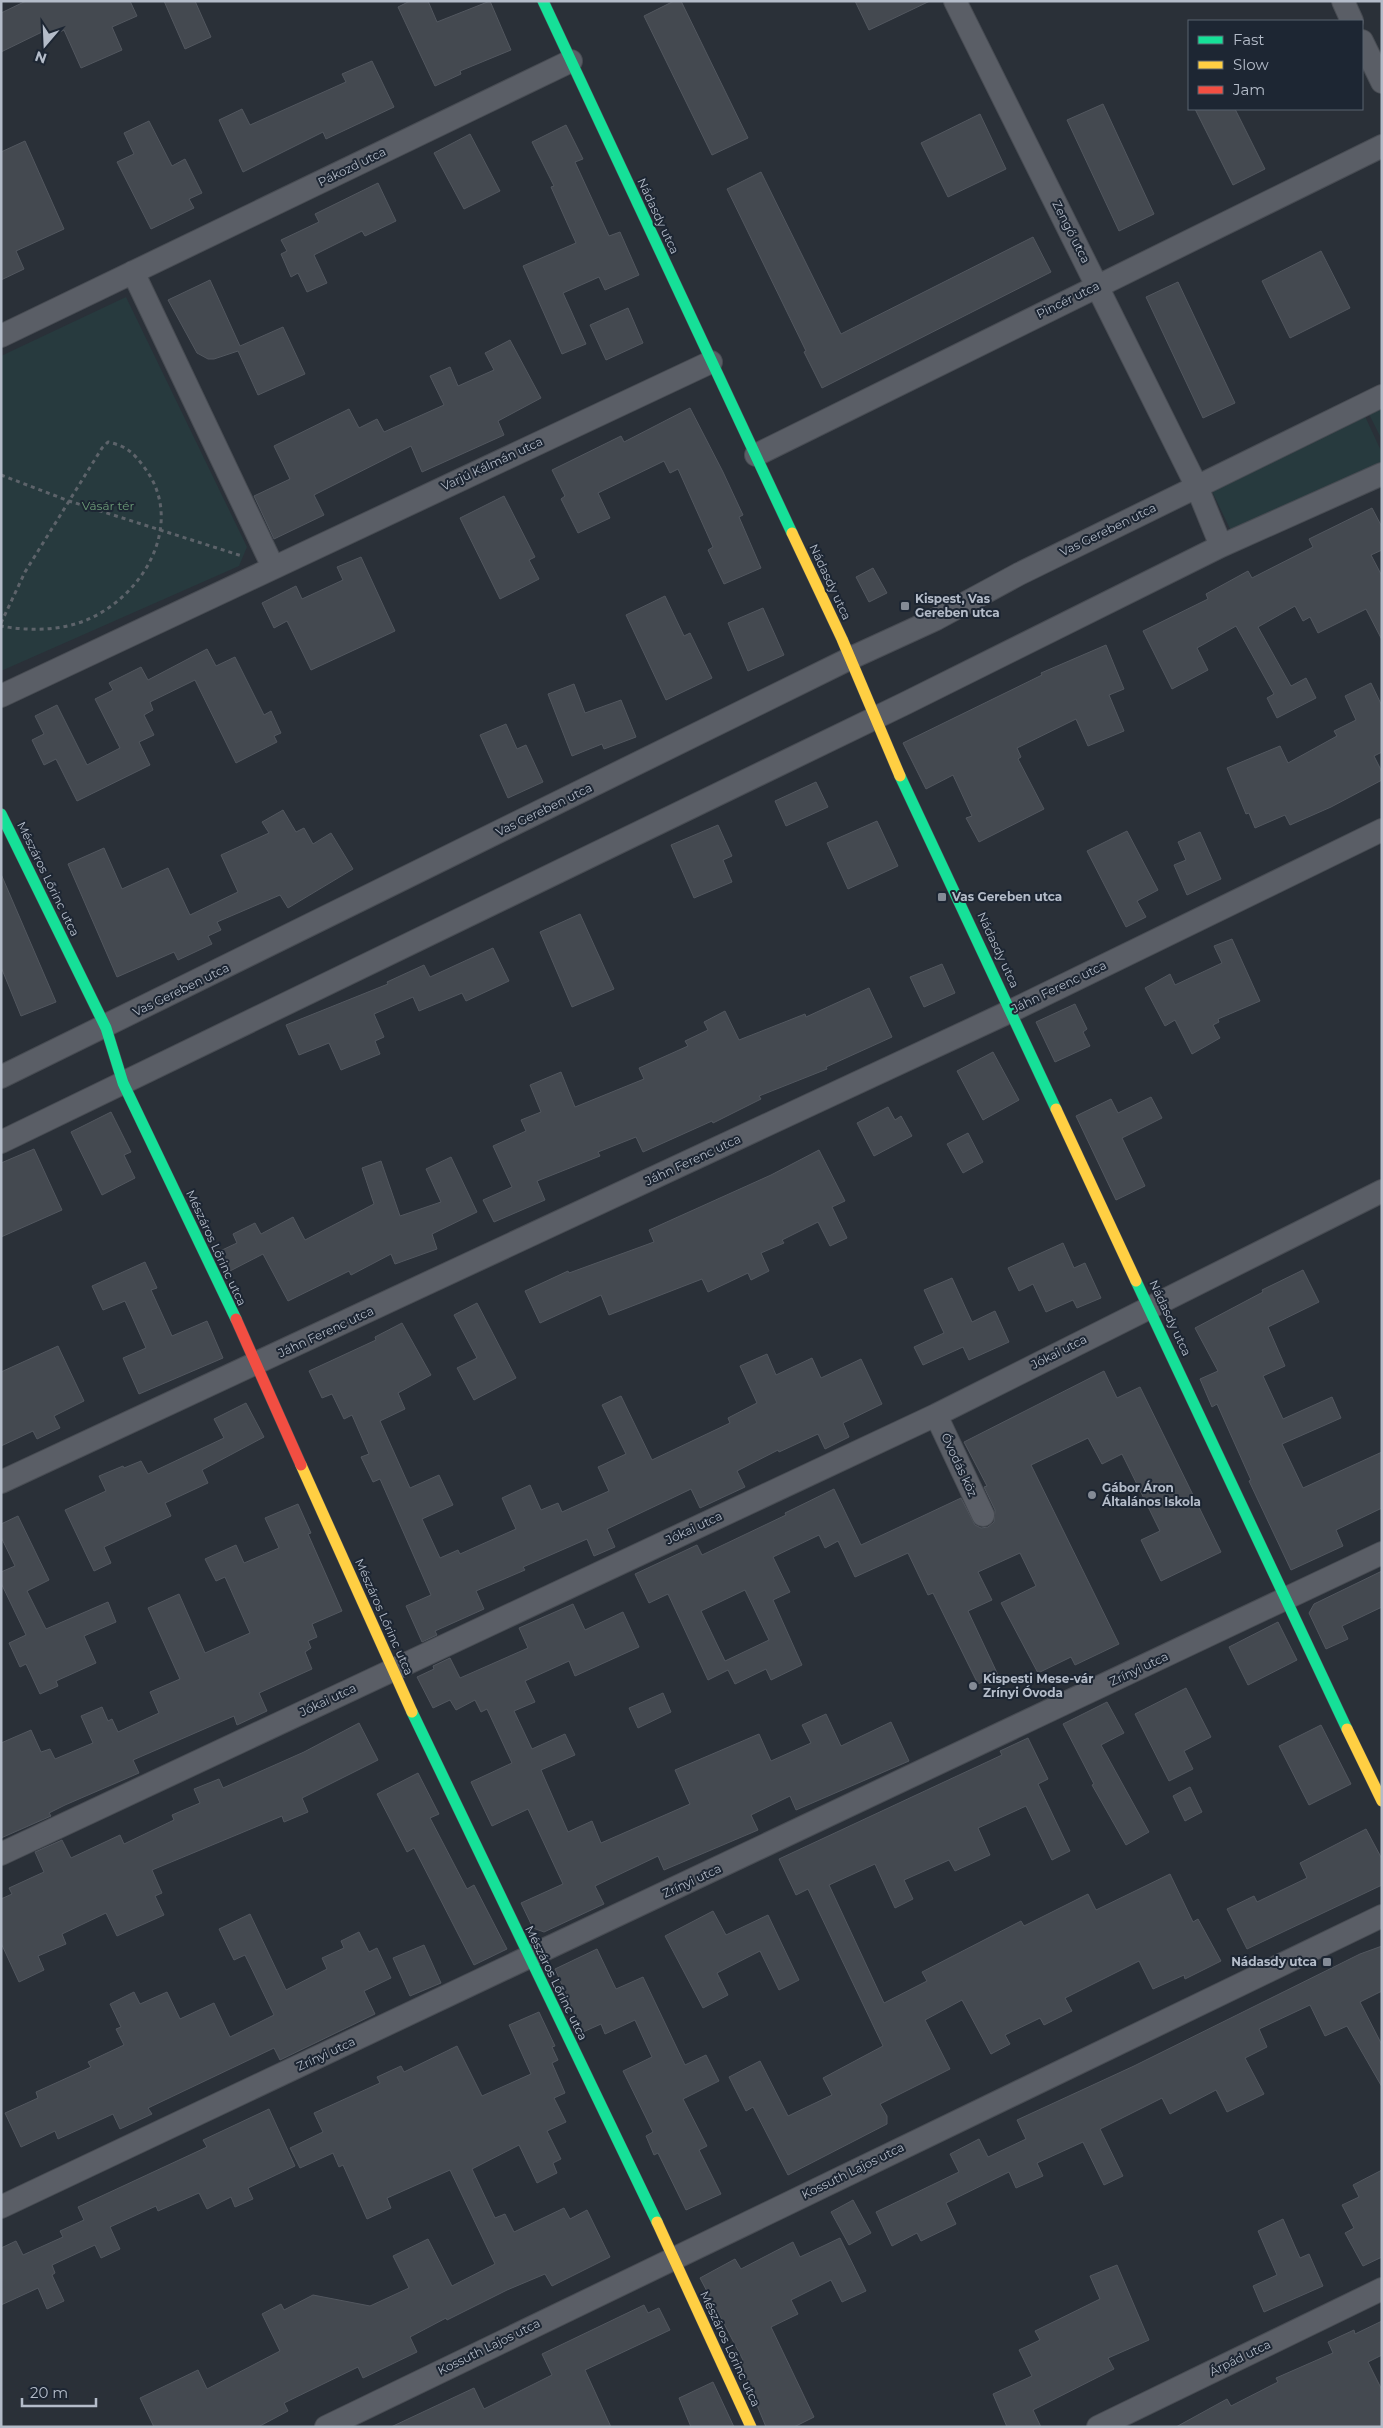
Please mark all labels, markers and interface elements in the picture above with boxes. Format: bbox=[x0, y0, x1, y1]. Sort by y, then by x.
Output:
north arrow bbox=[20, 20, 70, 70]
legend bbox=[1188, 20, 1363, 110]
text: Fast bbox=[1233, 30, 1264, 49]
text: N bbox=[32, 47, 49, 68]
text: Slow bbox=[1233, 55, 1269, 74]
text: Jam bbox=[1232, 80, 1265, 99]
street label: Pákozd utca bbox=[315, 144, 388, 189]
street label: Nádasdy utca bbox=[634, 175, 683, 256]
street label: Zengő utca bbox=[1049, 198, 1094, 266]
street label: Pincér utca bbox=[1034, 278, 1102, 321]
street label: Varjú Kálmán utca bbox=[439, 433, 545, 494]
park label: Vásár tér bbox=[82, 498, 134, 513]
street label: Vas Gereben utca bbox=[1057, 500, 1158, 559]
street label: Nádasdy utca bbox=[806, 541, 855, 622]
place label: Kispest, Vas Gereben utca bbox=[915, 591, 1000, 620]
marker: Kispest, Vas Gereben utca bbox=[899, 600, 911, 612]
street label: Vas Gereben utca bbox=[493, 780, 594, 839]
street label: Mészáros Lőrinc utca bbox=[14, 819, 83, 939]
place label: Vas Gereben utca bbox=[951, 889, 1062, 904]
marker: Vas Gereben utca bbox=[936, 891, 948, 903]
street label: Nádasdy utca bbox=[974, 909, 1023, 990]
street label: Jáhn Ferenc utca bbox=[1008, 957, 1109, 1016]
street label: Vas Gereben utca bbox=[130, 960, 231, 1019]
street label: Jáhn Ferenc utca bbox=[642, 1131, 743, 1189]
street label: Mészáros Lőrinc utca bbox=[183, 1188, 250, 1308]
street label: Nádasdy utca bbox=[1146, 1277, 1195, 1358]
street label: Jáhn Ferenc utca bbox=[275, 1303, 376, 1361]
street label: Jókai utca bbox=[1027, 1331, 1089, 1372]
street label: Óvodás köz bbox=[938, 1431, 981, 1499]
place label: Gábor Áron Általános Iskola bbox=[1101, 1480, 1201, 1509]
marker: Gábor Áron Általános Iskola bbox=[1086, 1489, 1098, 1501]
street label: Jókai utca bbox=[662, 1508, 724, 1548]
street label: Mészáros Lőrinc utca bbox=[352, 1556, 417, 1677]
street label: Zrínyi utca bbox=[1107, 1648, 1171, 1689]
place label: Kispesti Mese-vár Zrínyi Óvoda bbox=[983, 1671, 1093, 1700]
street label: Jókai utca bbox=[296, 1680, 358, 1720]
marker: Kispesti Mese-vár Zrínyi Óvoda bbox=[967, 1680, 979, 1692]
street label: Zrínyi utca bbox=[660, 1860, 724, 1901]
street label: Mészáros Lőrinc utca bbox=[522, 1923, 591, 2043]
place label: Nádasdy utca bbox=[1231, 1954, 1317, 1969]
marker: Nádasdy utca bbox=[1321, 1956, 1333, 1968]
street label: Zrínyi utca bbox=[294, 2033, 358, 2074]
street label: Kossuth Lajos utca bbox=[799, 2139, 906, 2202]
street label: Mészáros Lőrinc utca bbox=[697, 2289, 764, 2409]
street label: Kossuth Lajos utca bbox=[435, 2315, 542, 2378]
street label: Árpád utca bbox=[1207, 2336, 1273, 2379]
scale bar bbox=[22, 2376, 96, 2408]
text: 20 m bbox=[30, 2383, 68, 2402]

